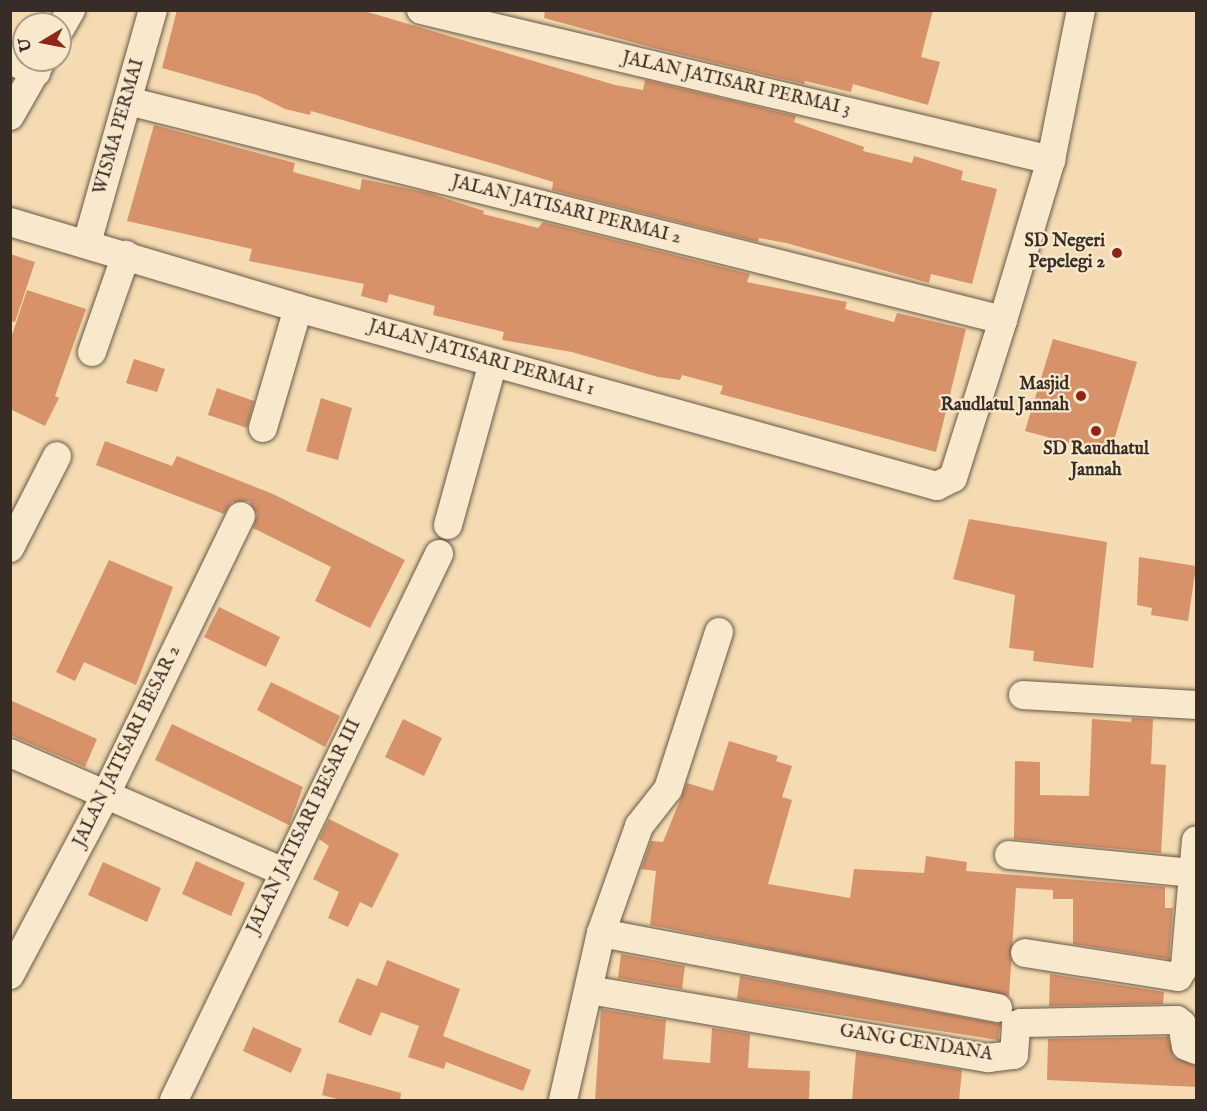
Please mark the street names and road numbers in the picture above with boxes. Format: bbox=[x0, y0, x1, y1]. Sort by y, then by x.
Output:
street label: JALAN JATISARI PERMAI 3 bbox=[620, 48, 852, 122]
street label: WISMA PERMAI bbox=[90, 57, 150, 197]
street label: JALAN JATISARI PERMAI 2 bbox=[449, 172, 683, 250]
street label: JALAN JATISARI PERMAI 1 bbox=[366, 316, 596, 402]
street label: JALAN JATISARI BESAR 2 bbox=[70, 643, 186, 851]
street label: JALAN JATISARI BESAR III bbox=[244, 716, 366, 938]
street label: GANG CENDANA bbox=[838, 1021, 994, 1067]

